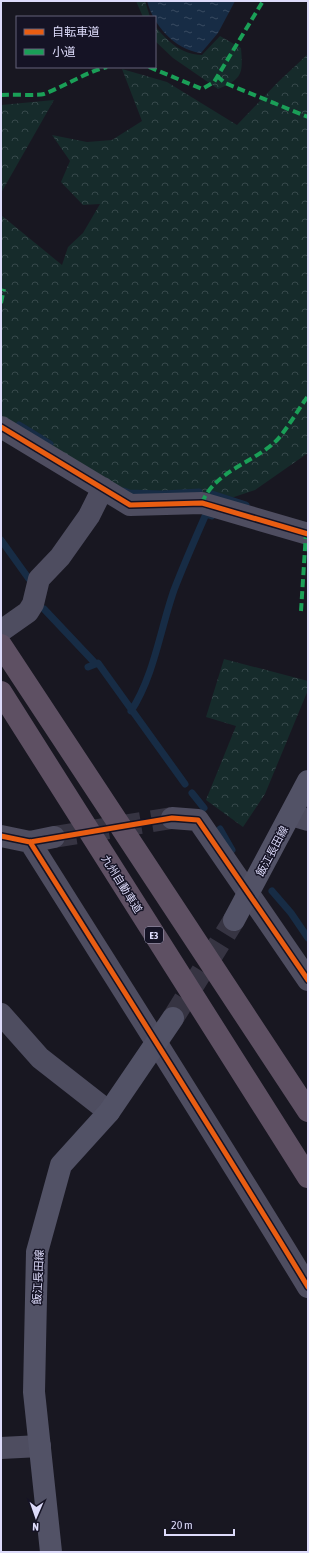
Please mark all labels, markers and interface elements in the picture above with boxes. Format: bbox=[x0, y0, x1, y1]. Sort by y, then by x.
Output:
legend bbox=[16, 16, 156, 68]
text: 自転車道 bbox=[52, 25, 100, 39]
text: 小道 bbox=[52, 45, 76, 59]
street label: 飯江長田線 bbox=[254, 824, 290, 878]
street label: 九州自動車道 bbox=[99, 853, 145, 915]
road number: E3 bbox=[145, 927, 163, 943]
street label: 飯江長田線 bbox=[31, 1249, 45, 1305]
north arrow bbox=[16, 1497, 56, 1537]
scale bar bbox=[165, 1511, 234, 1537]
text: 20 m bbox=[171, 1518, 193, 1532]
text: N bbox=[32, 1521, 39, 1533]

